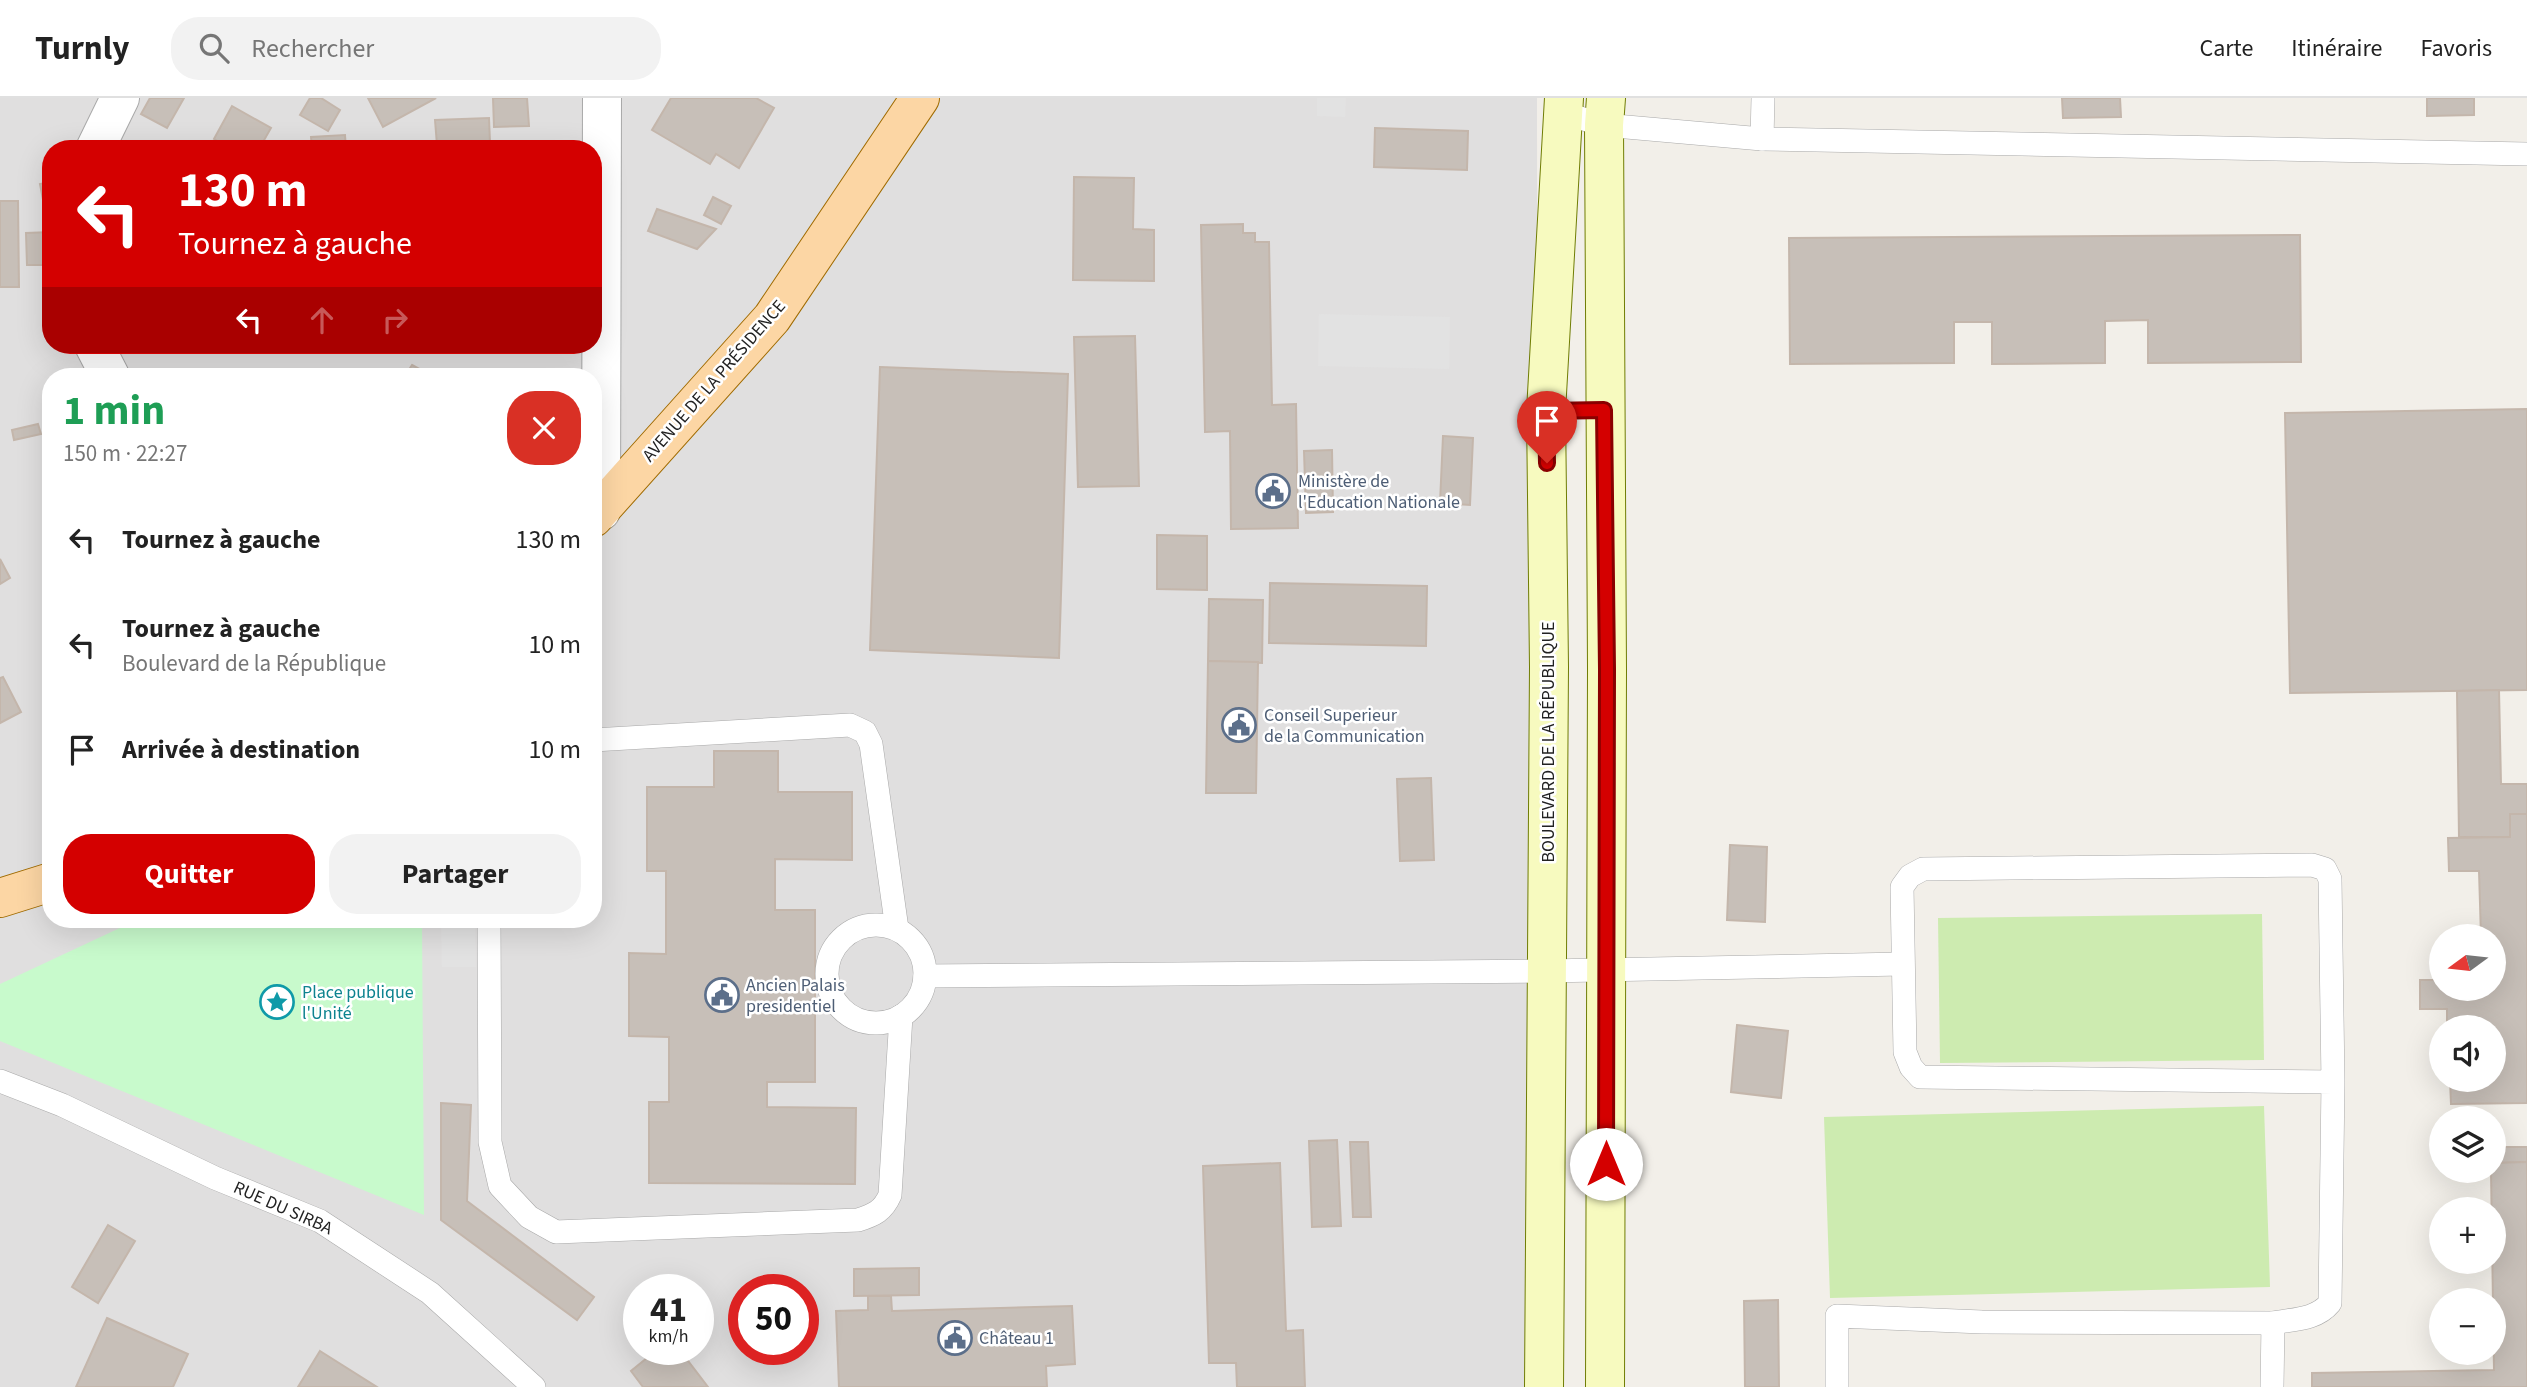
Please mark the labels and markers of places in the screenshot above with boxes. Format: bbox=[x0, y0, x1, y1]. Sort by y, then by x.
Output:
pin bbox=[1517, 391, 1577, 463]
place label: Ministère de l'Education Nationale bbox=[1298, 469, 1460, 515]
public building icon: Ministère de l'Education Nationale bbox=[1254, 472, 1292, 510]
place label: Conseil Superieur de la Communication bbox=[1264, 703, 1425, 749]
public building icon: Conseil Superieur de la Communication bbox=[1220, 706, 1258, 744]
place label: Ancien Palais presidentiel bbox=[746, 973, 845, 1019]
public building icon: Ancien Palais presidentiel bbox=[703, 976, 741, 1014]
place label: Place publique l'Unité bbox=[302, 980, 414, 1026]
place icon: Place publique l'Unité bbox=[258, 983, 296, 1021]
public building icon: Château 1 bbox=[936, 1319, 974, 1357]
place label: Château 1 bbox=[979, 1326, 1054, 1351]

